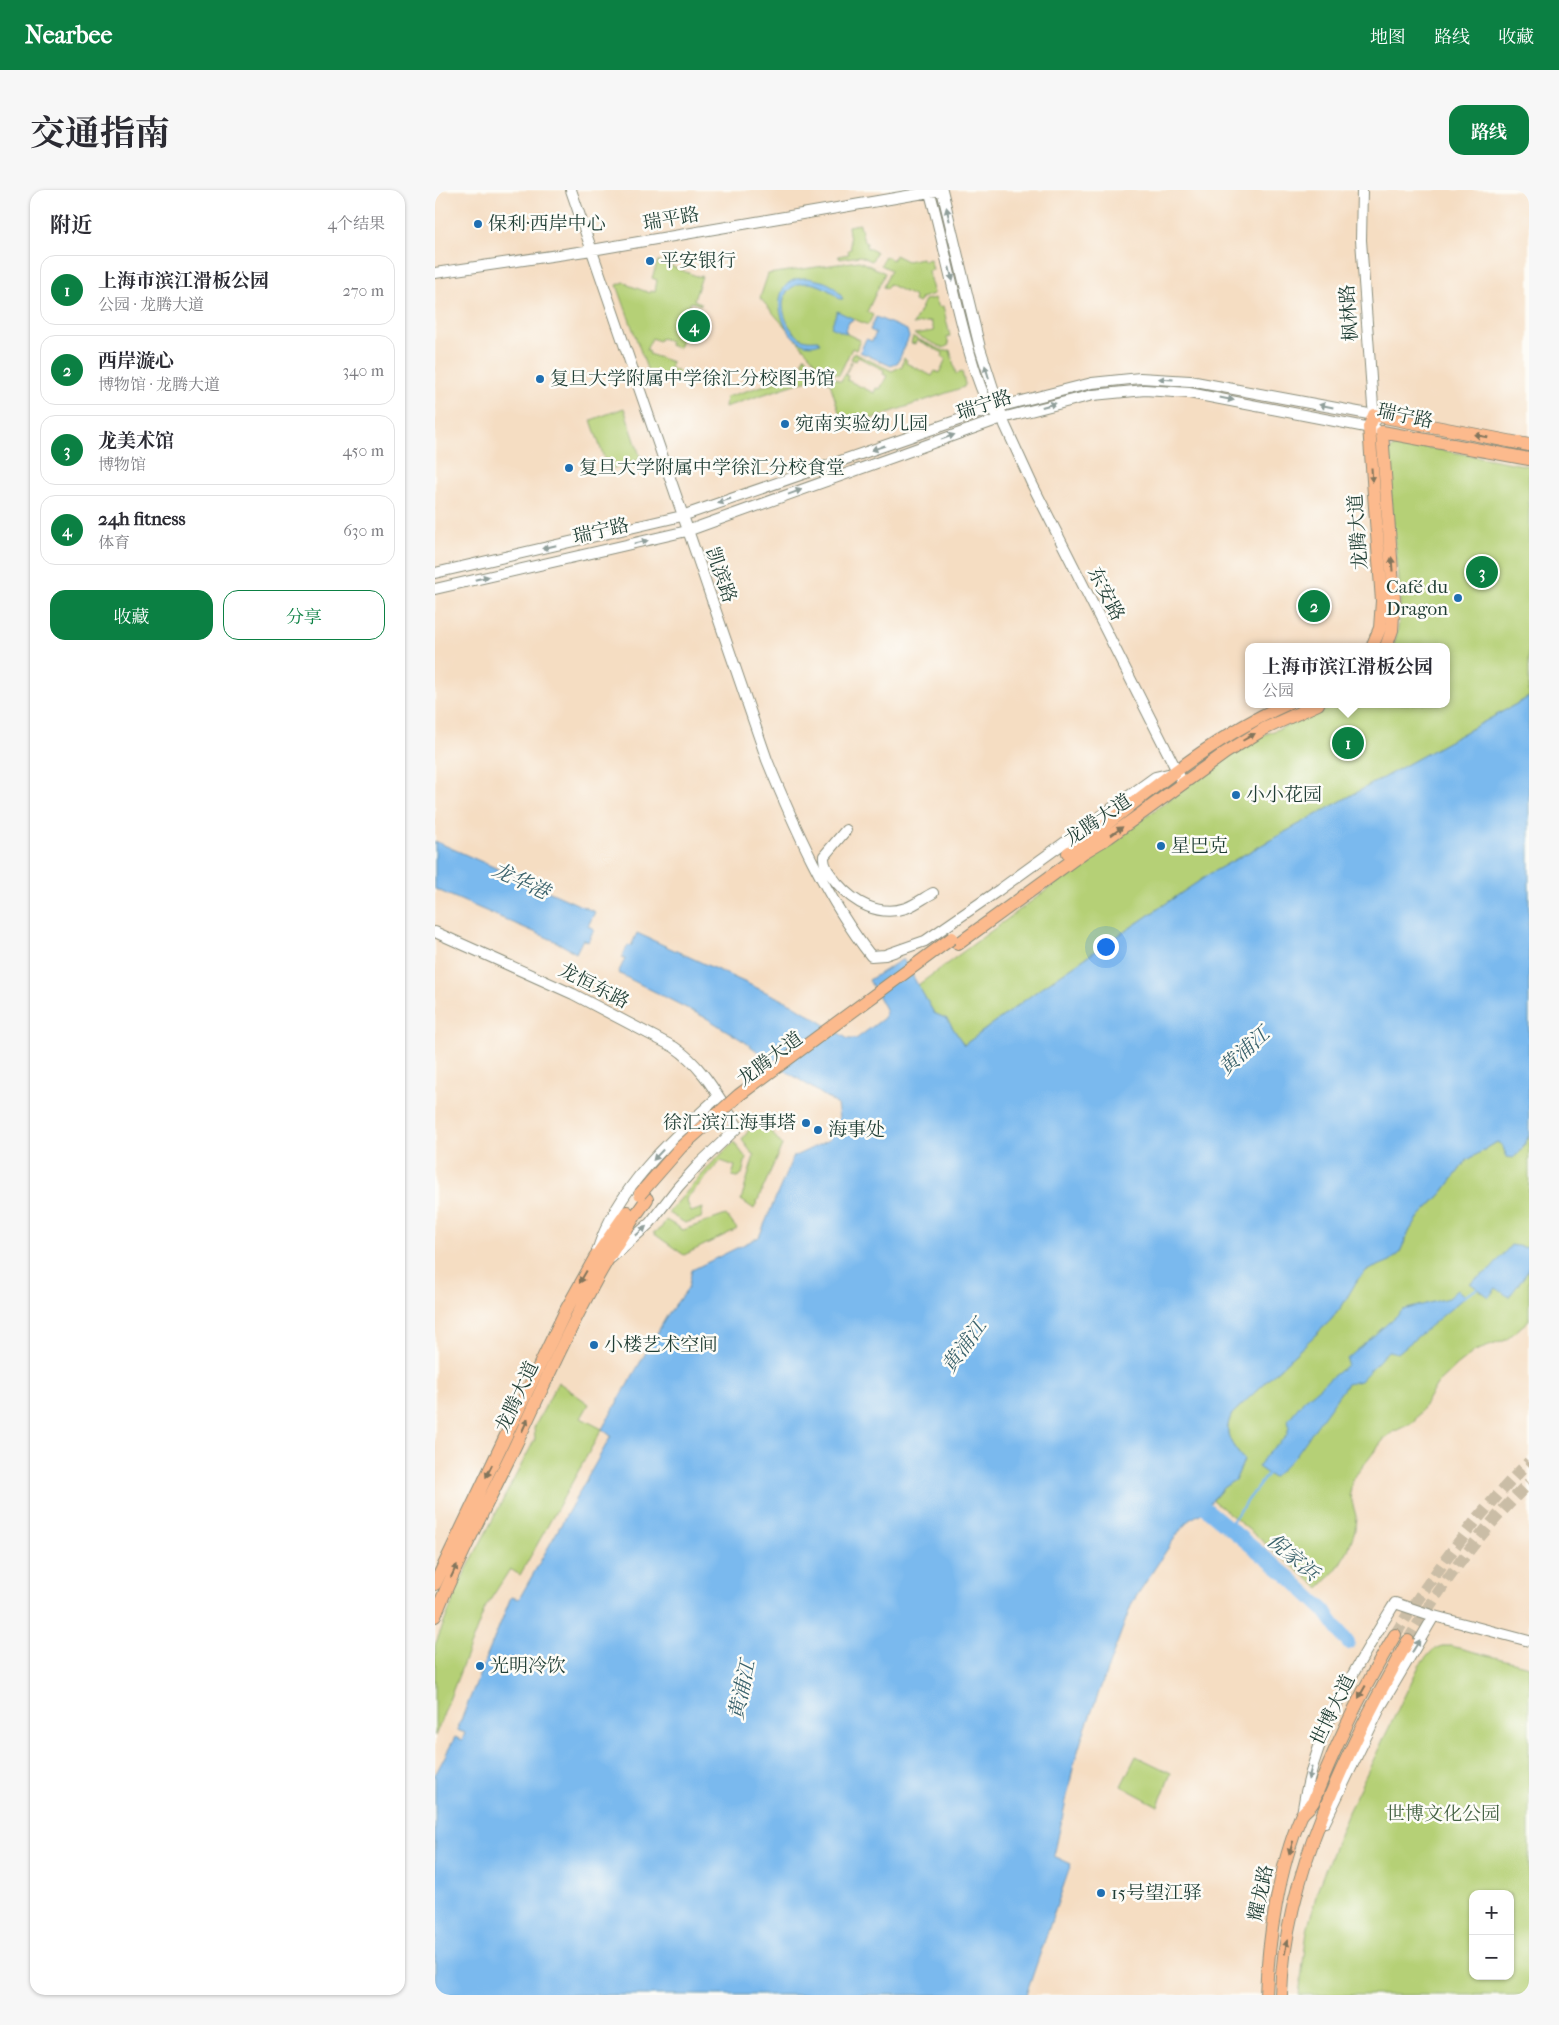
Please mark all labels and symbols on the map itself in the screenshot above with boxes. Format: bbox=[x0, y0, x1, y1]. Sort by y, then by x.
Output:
street label: 瑞平路 bbox=[641, 203, 701, 235]
one-way arrow bbox=[944, 206, 952, 221]
place label: 保利·西岸中心 bbox=[488, 213, 606, 235]
marker: 保利·西岸中心 bbox=[472, 218, 484, 230]
place label: 平安银行 bbox=[660, 250, 736, 272]
marker: 平安银行 bbox=[644, 255, 656, 267]
one-way arrow bbox=[947, 266, 955, 281]
street label: 枫林路 bbox=[1336, 284, 1362, 342]
pin: 4 bbox=[678, 307, 710, 345]
one-way arrow bbox=[982, 364, 990, 379]
place label: 复旦大学附属中学徐汇分校图书馆 bbox=[550, 368, 835, 390]
marker: 复旦大学附属中学徐汇分校图书馆 bbox=[534, 373, 546, 385]
one-way arrow bbox=[1158, 375, 1174, 383]
street label: 瑞宁路 bbox=[953, 386, 1015, 424]
one-way arrow bbox=[1219, 396, 1235, 404]
street label: 瑞宁路 bbox=[1375, 399, 1435, 433]
one-way arrow bbox=[1042, 401, 1057, 409]
one-way arrow bbox=[1318, 401, 1334, 409]
place label: 宛南实验幼儿园 bbox=[795, 413, 928, 435]
marker: 宛南实验幼儿园 bbox=[779, 418, 791, 430]
one-way arrow bbox=[1474, 432, 1489, 440]
one-way arrow bbox=[941, 433, 956, 440]
one-way arrow bbox=[870, 444, 885, 452]
place label: 复旦大学附属中学徐汇分校食堂 bbox=[579, 457, 845, 479]
marker: 复旦大学附属中学徐汇分校食堂 bbox=[563, 462, 575, 474]
one-way arrow bbox=[1369, 468, 1377, 484]
one-way arrow bbox=[788, 488, 803, 495]
street label: 龙腾大道 bbox=[1344, 493, 1372, 571]
one-way arrow bbox=[717, 498, 732, 505]
street label: 瑞宁路 bbox=[571, 514, 631, 548]
one-way arrow bbox=[633, 538, 648, 546]
one-way arrow bbox=[541, 543, 557, 551]
street label: 凯滨路 bbox=[701, 544, 741, 606]
pin: 3 bbox=[1466, 553, 1498, 591]
one-way arrow bbox=[1387, 556, 1395, 572]
street label: 东安路 bbox=[1083, 564, 1129, 624]
one-way arrow bbox=[475, 574, 490, 582]
place label: Café du Dragon bbox=[1386, 576, 1448, 620]
pin: 2 bbox=[1298, 587, 1330, 625]
marker: Café du Dragon bbox=[1452, 592, 1464, 604]
pin: 1 bbox=[1332, 724, 1364, 762]
one-way arrow bbox=[1243, 733, 1256, 742]
place label: 小小花园 bbox=[1246, 784, 1322, 806]
marker: 小小花园 bbox=[1230, 789, 1242, 801]
street label: 龙腾大道 bbox=[1060, 790, 1136, 850]
one-way arrow bbox=[1110, 826, 1124, 836]
place label: 星巴克 bbox=[1171, 835, 1228, 857]
marker: 星巴克 bbox=[1155, 840, 1167, 852]
water label: 龙华港 bbox=[489, 858, 556, 905]
your location bbox=[1093, 934, 1119, 960]
street label: 龙恒东路 bbox=[555, 959, 633, 1013]
water label: 黄浦江 bbox=[1214, 1020, 1276, 1080]
street label: 龙腾大道 bbox=[733, 1027, 807, 1091]
place label: 徐汇滨江海事塔 bbox=[663, 1112, 796, 1134]
marker: 徐汇滨江海事塔 bbox=[800, 1117, 812, 1129]
place label: 海事处 bbox=[828, 1119, 885, 1141]
marker: 海事处 bbox=[812, 1124, 824, 1136]
one-way arrow bbox=[653, 1149, 664, 1161]
one-way arrow bbox=[635, 1226, 647, 1237]
one-way arrow bbox=[579, 1271, 588, 1284]
water label: 黄浦江 bbox=[937, 1313, 993, 1377]
place label: 小楼艺术空间 bbox=[604, 1334, 718, 1356]
marker: 小楼艺术空间 bbox=[588, 1339, 600, 1351]
street label: 龙腾大道 bbox=[491, 1358, 543, 1436]
one-way arrow bbox=[521, 1418, 529, 1432]
one-way arrow bbox=[484, 1463, 493, 1478]
water label: 倪家浜 bbox=[1263, 1529, 1325, 1586]
one-way arrow bbox=[451, 1564, 459, 1578]
one-way arrow bbox=[1411, 1640, 1420, 1653]
place label: 光明冷饮 bbox=[490, 1655, 566, 1677]
water label: 黄浦江 bbox=[725, 1655, 760, 1722]
marker: 光明冷饮 bbox=[474, 1660, 486, 1672]
street label: 世博大道 bbox=[1306, 1671, 1360, 1749]
one-way arrow bbox=[1358, 1685, 1366, 1699]
one-way arrow bbox=[1305, 1765, 1313, 1780]
park label: 世博文化公园 bbox=[1386, 1803, 1500, 1825]
one-way arrow bbox=[1287, 1841, 1295, 1856]
street label: 耀龙路 bbox=[1244, 1863, 1278, 1923]
place label: 15号望江驿 bbox=[1111, 1882, 1202, 1904]
marker: 15号望江驿 bbox=[1095, 1887, 1107, 1899]
one-way arrow bbox=[1283, 1938, 1291, 1954]

